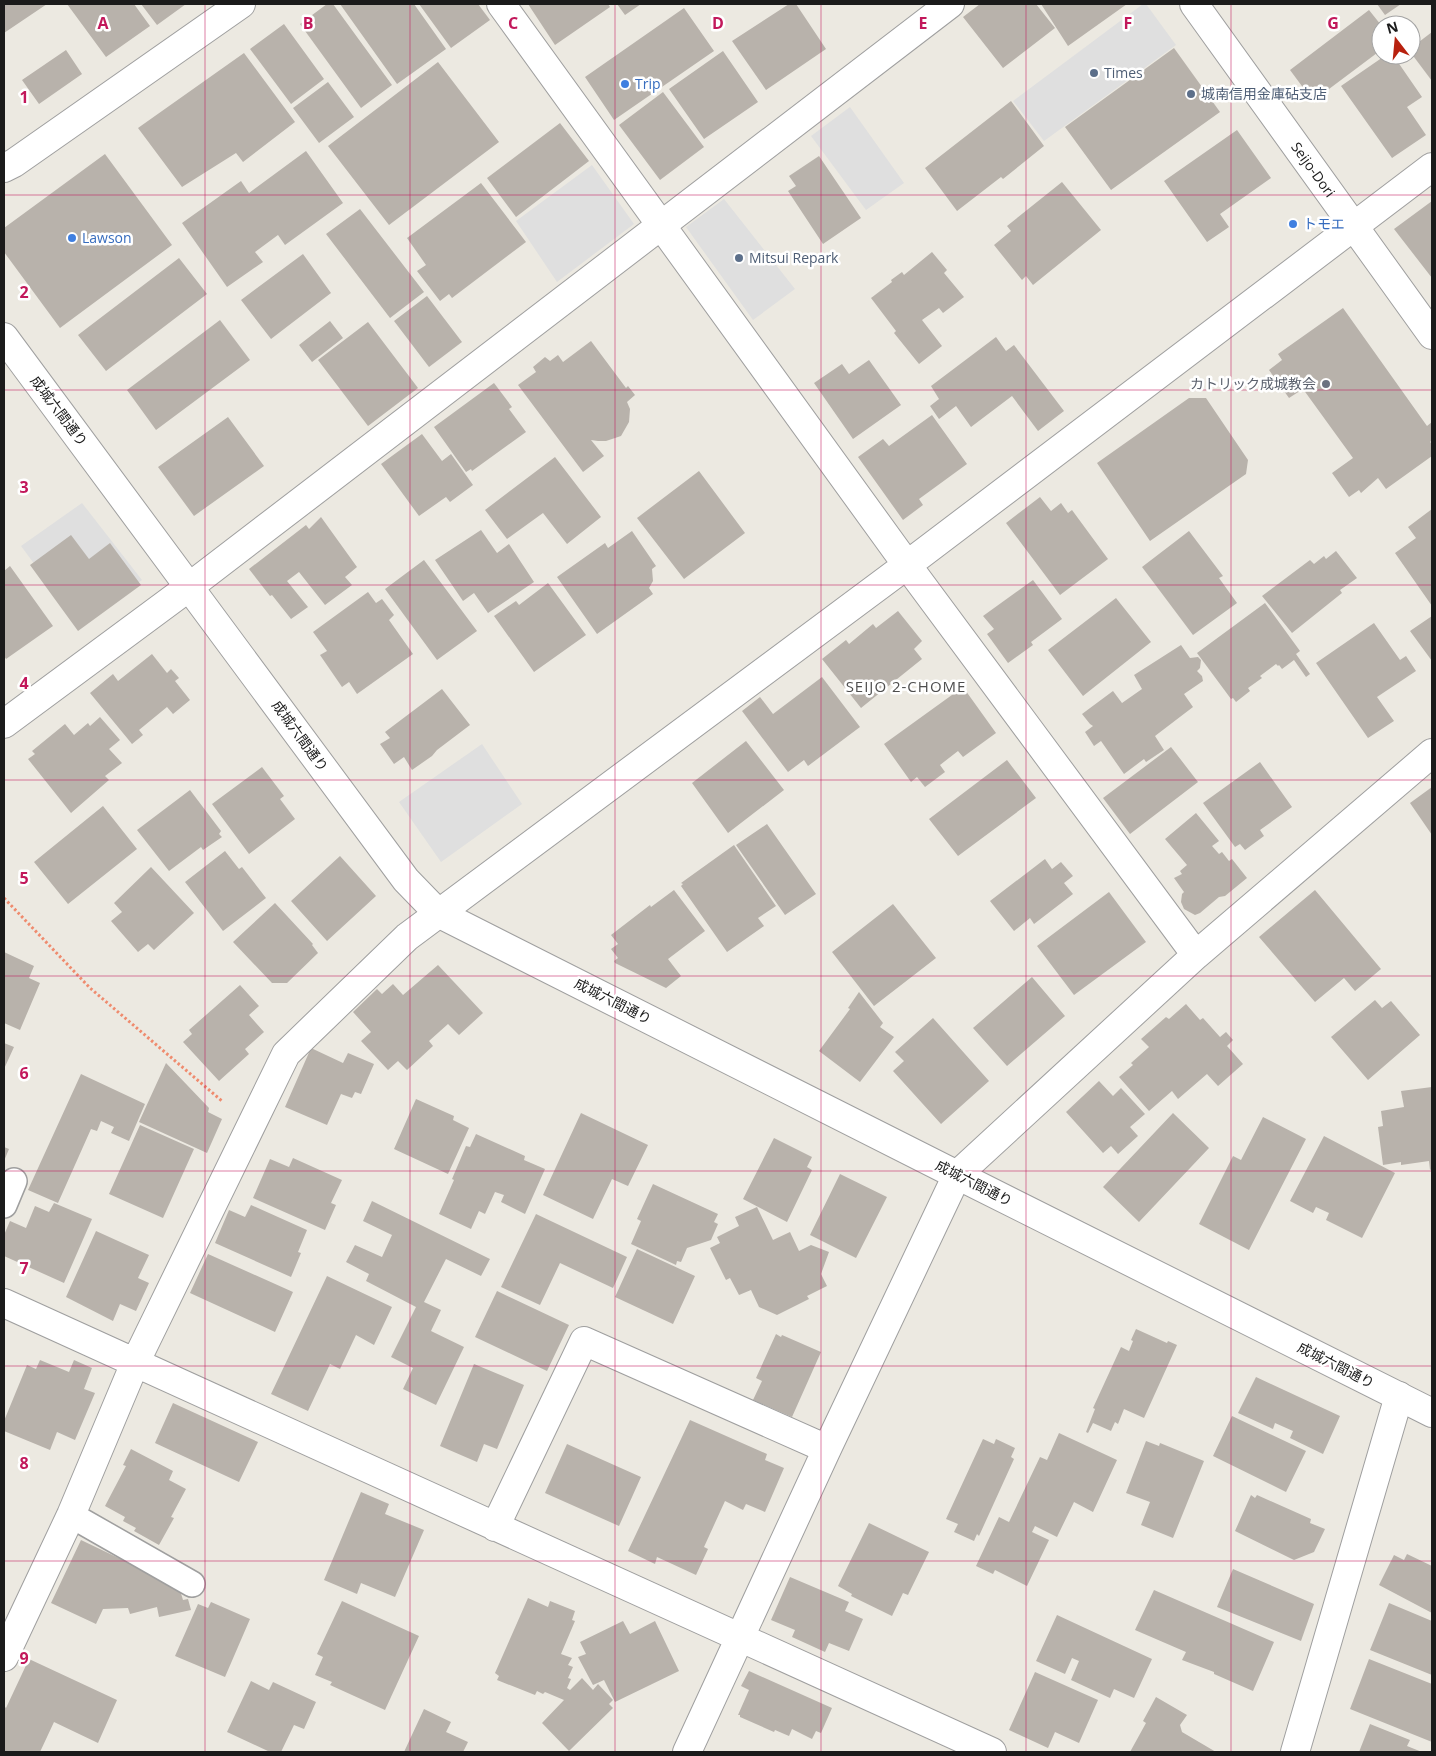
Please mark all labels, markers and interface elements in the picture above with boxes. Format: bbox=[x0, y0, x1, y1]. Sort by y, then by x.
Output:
text: A bbox=[97, 12, 109, 34]
text: B bbox=[303, 12, 313, 34]
text: C bbox=[508, 12, 518, 34]
text: D bbox=[712, 12, 724, 34]
text: E bbox=[919, 12, 928, 34]
text: F bbox=[1124, 12, 1132, 34]
text: G bbox=[1327, 12, 1339, 34]
north arrow bbox=[1371, 15, 1421, 65]
text: N bbox=[1384, 16, 1400, 38]
place label: Times bbox=[1104, 63, 1143, 82]
marker: Times bbox=[1088, 67, 1100, 79]
place label: Trip bbox=[635, 74, 661, 93]
marker: Trip bbox=[619, 78, 631, 90]
place label: 城南信用金庫砧支店 bbox=[1201, 84, 1327, 103]
text: 1 bbox=[19, 86, 29, 108]
marker: 城南信用金庫砧支店 bbox=[1185, 88, 1197, 100]
street label: Seijo-Dori bbox=[1287, 138, 1340, 201]
place label: トモエ bbox=[1303, 214, 1345, 233]
marker: トモエ bbox=[1287, 218, 1299, 230]
place label: Lawson bbox=[82, 228, 132, 247]
marker: Lawson bbox=[66, 232, 78, 244]
place label: Mitsui Repark bbox=[749, 248, 839, 267]
marker: Mitsui Repark bbox=[733, 252, 745, 264]
text: 2 bbox=[19, 281, 29, 303]
street label: 成城六間通り bbox=[27, 371, 92, 450]
place label: カトリック成城教会 bbox=[1190, 374, 1316, 393]
marker: カトリック成城教会 bbox=[1320, 378, 1332, 390]
text: 3 bbox=[19, 476, 29, 498]
text: 4 bbox=[19, 672, 29, 694]
district label: SEIJO 2-CHOME bbox=[846, 676, 966, 696]
street label: 成城六間通り bbox=[268, 696, 333, 775]
text: 5 bbox=[19, 867, 29, 889]
street label: 成城六間通り bbox=[571, 973, 655, 1028]
text: 6 bbox=[19, 1062, 29, 1084]
street label: 成城六間通り bbox=[932, 1155, 1016, 1210]
text: 7 bbox=[19, 1257, 29, 1279]
street label: 成城六間通り bbox=[1294, 1337, 1378, 1392]
text: 8 bbox=[19, 1452, 29, 1474]
text: 9 bbox=[19, 1647, 29, 1669]

